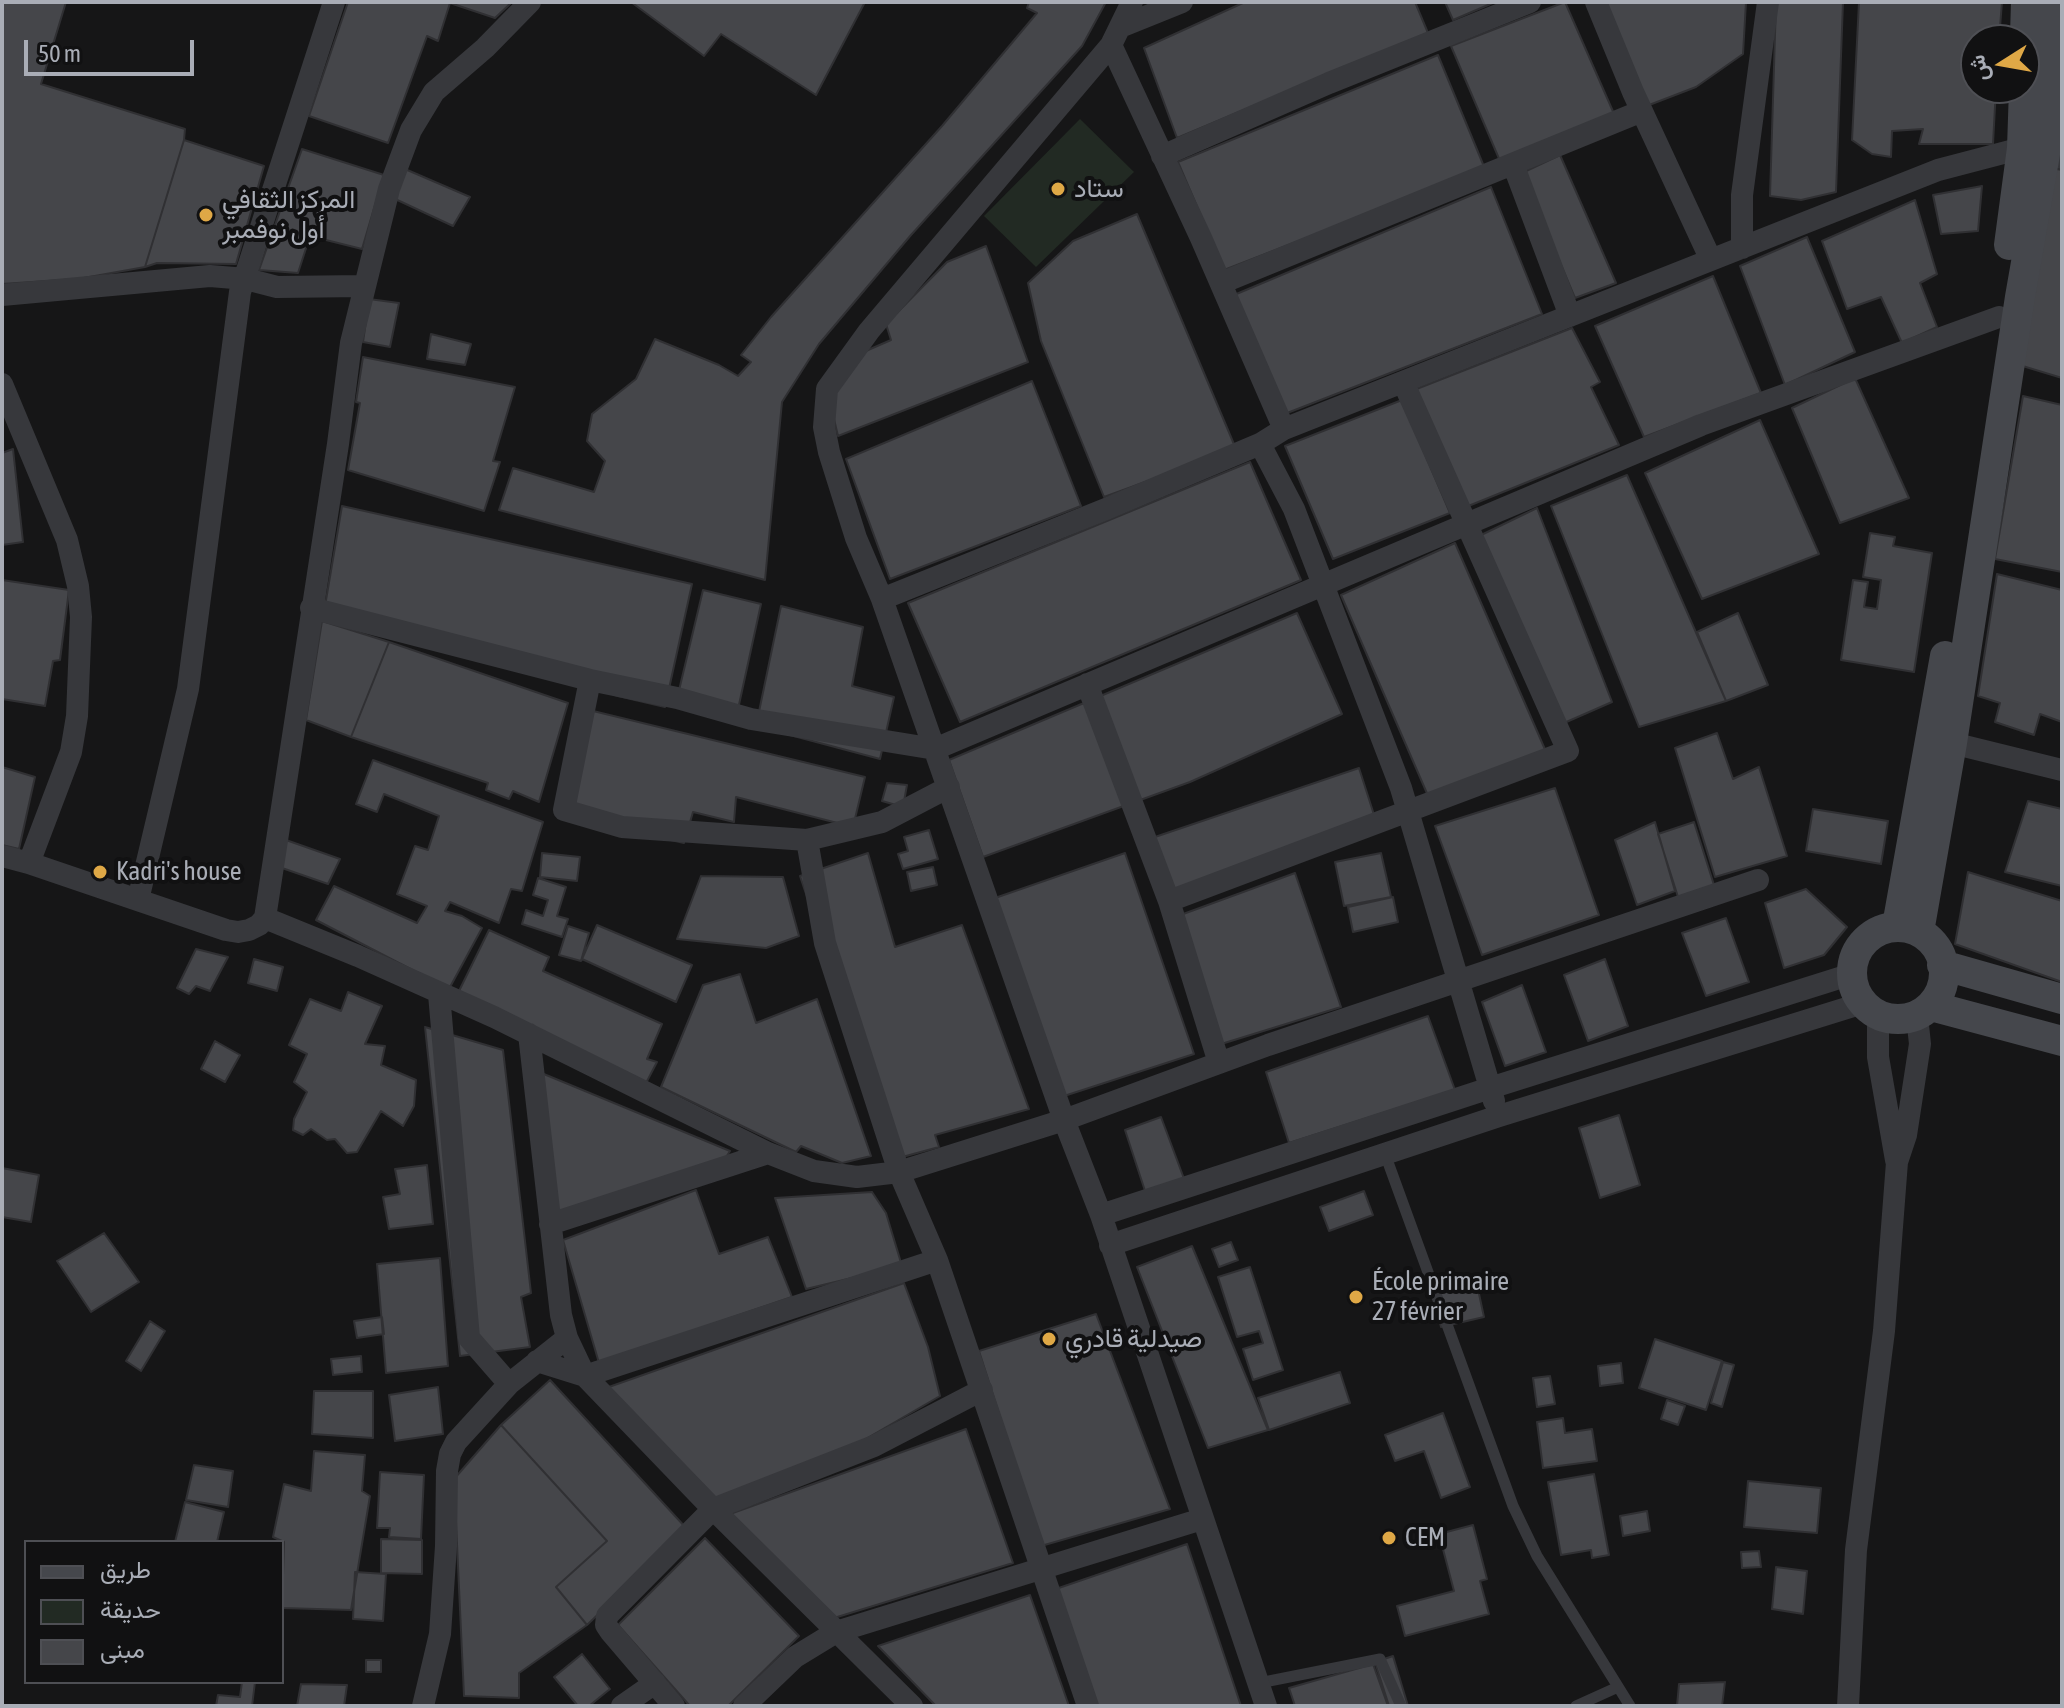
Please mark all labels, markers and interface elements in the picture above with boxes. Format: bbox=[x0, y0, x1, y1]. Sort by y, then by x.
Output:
scale bar bbox=[28, 24, 198, 74]
north arrow bbox=[1960, 24, 2040, 104]
text: 50 m bbox=[38, 40, 81, 67]
text: ش bbox=[1963, 53, 1994, 84]
place label: ستاد bbox=[1074, 173, 1124, 205]
marker: ستاد bbox=[1049, 180, 1067, 198]
place label: المركز الثقافي أول نوفمبر bbox=[222, 184, 355, 246]
marker: المركز الثقافي أول نوفمبر bbox=[197, 206, 215, 224]
place label: Kadri's house bbox=[116, 856, 242, 888]
marker: Kadri's house bbox=[91, 863, 109, 881]
place label: École primaire 27 février bbox=[1372, 1266, 1509, 1328]
marker: École primaire 27 février bbox=[1347, 1288, 1365, 1306]
place label: صيدلية قادري bbox=[1065, 1323, 1202, 1355]
marker: صيدلية قادري bbox=[1040, 1330, 1058, 1348]
place label: CEM bbox=[1405, 1522, 1445, 1554]
marker: CEM bbox=[1380, 1529, 1398, 1547]
legend bbox=[24, 1540, 284, 1684]
text: طريق bbox=[100, 1556, 151, 1583]
text: حديقة bbox=[100, 1596, 161, 1623]
text: مبنى bbox=[100, 1636, 145, 1663]

